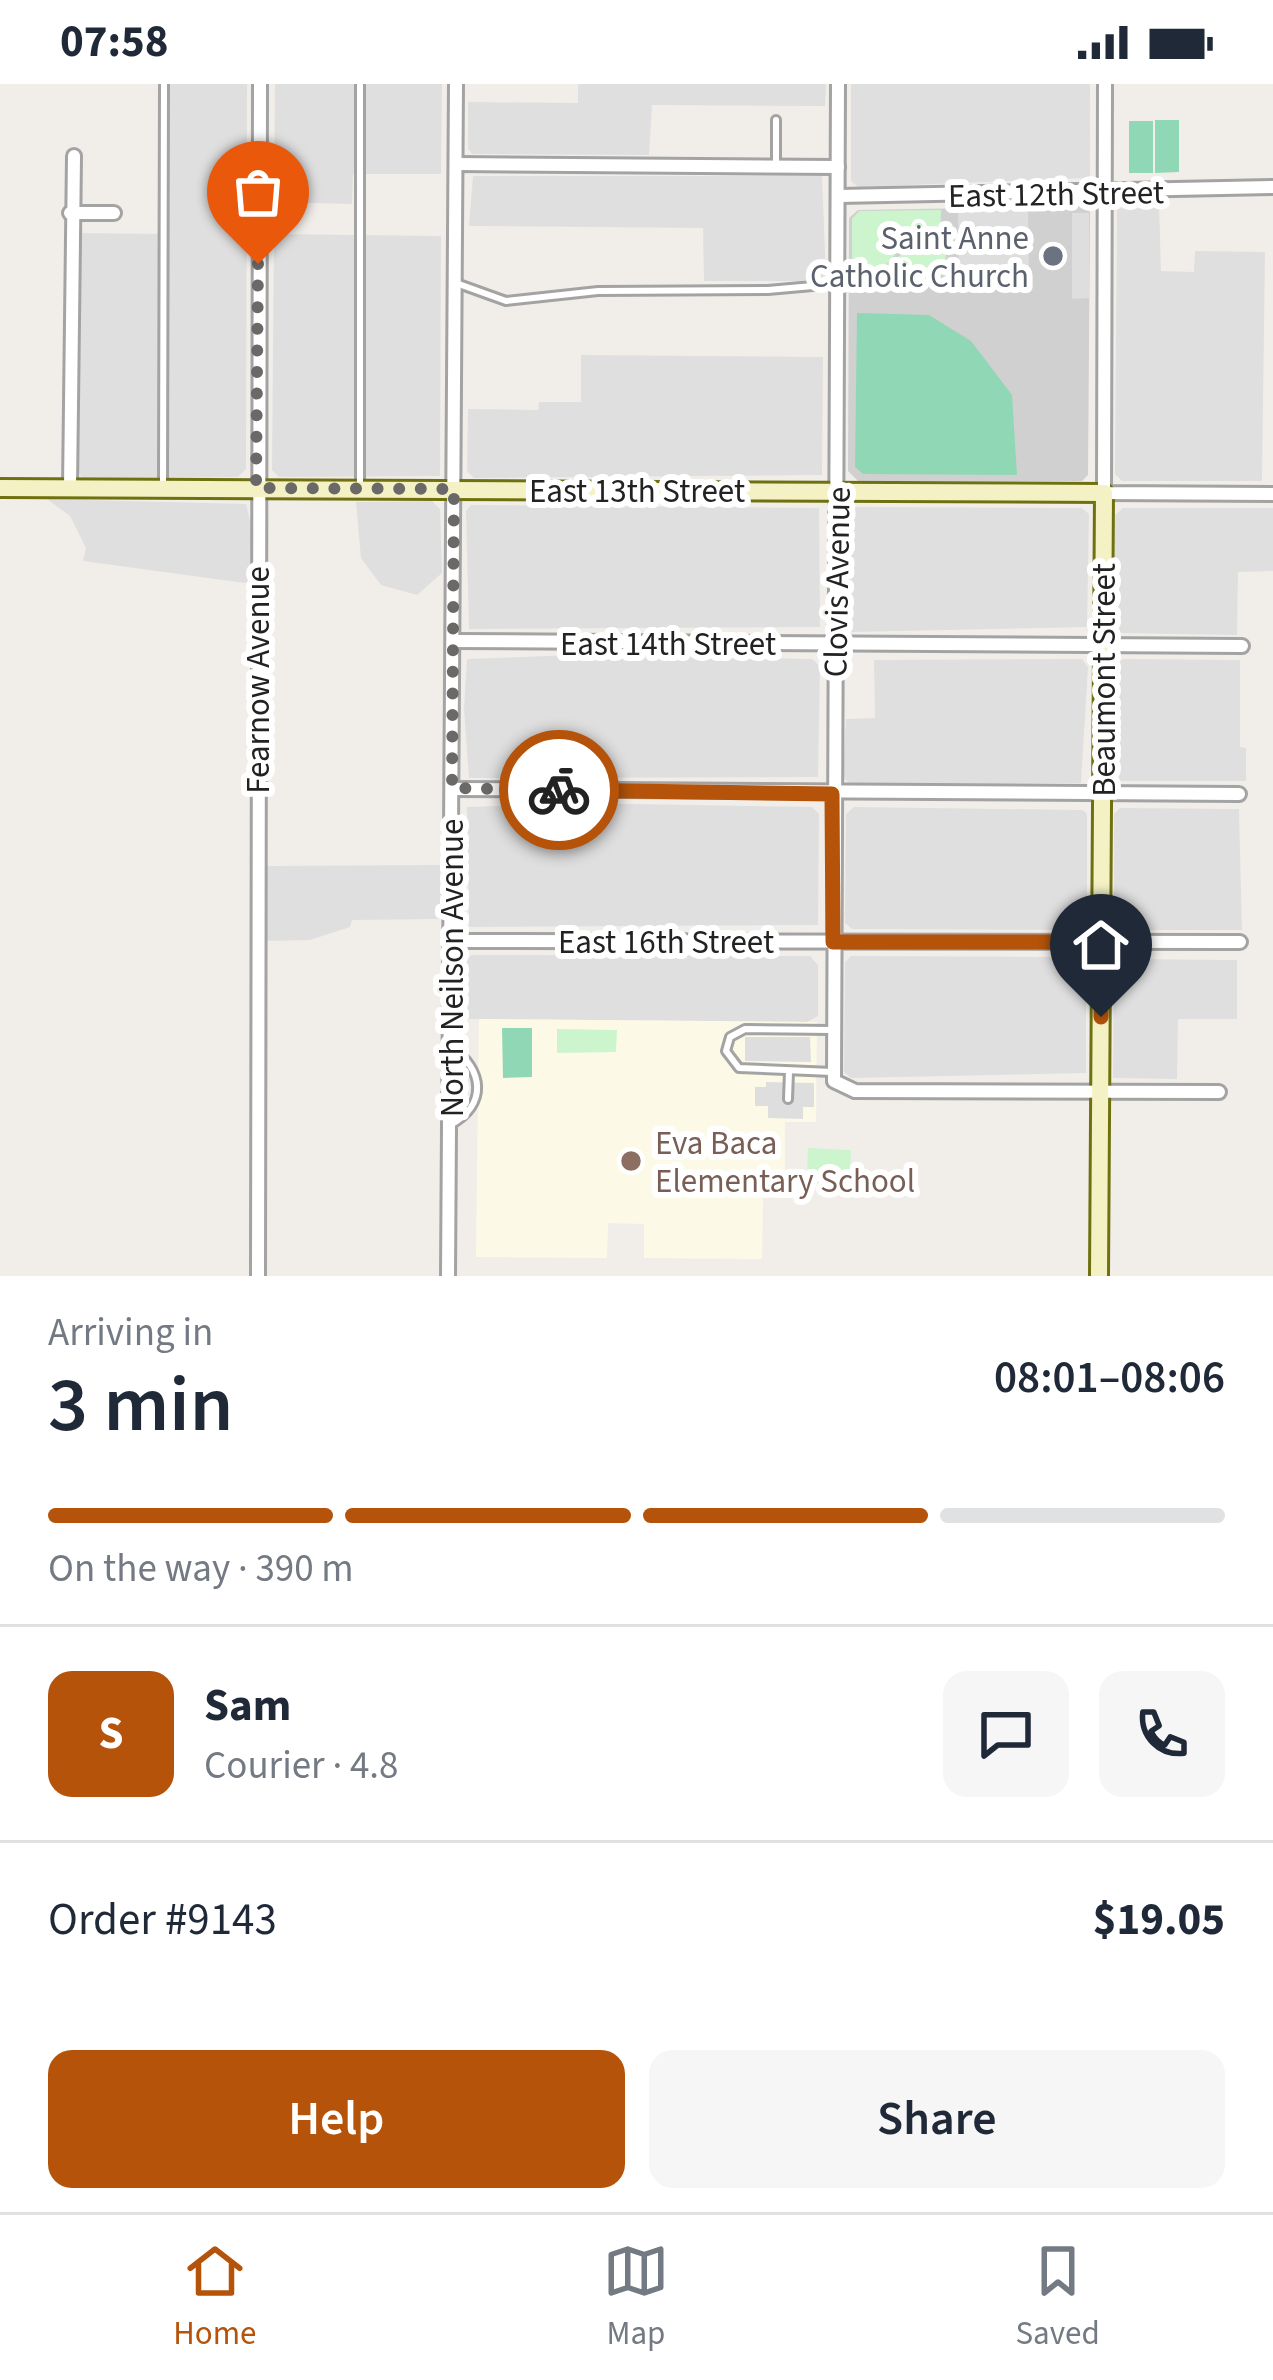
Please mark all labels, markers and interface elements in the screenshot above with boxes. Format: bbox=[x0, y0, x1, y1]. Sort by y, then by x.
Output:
text: 07:58 bbox=[60, 10, 169, 74]
pin bbox=[207, 141, 309, 264]
icon: bag bbox=[225, 159, 291, 225]
street label: East 12th Street bbox=[948, 169, 1164, 220]
place label: Saint Anne Catholic Church bbox=[810, 215, 1029, 300]
marker: Saint Anne Catholic Church bbox=[1040, 243, 1066, 269]
street label: East 13th Street bbox=[529, 468, 745, 515]
street label: Clovis Avenue bbox=[812, 486, 863, 678]
street label: Beaumont Street bbox=[1081, 563, 1128, 797]
street label: Fearnow Avenue bbox=[235, 566, 282, 794]
street label: East 14th Street bbox=[560, 621, 776, 668]
courier bbox=[499, 730, 619, 850]
icon: bike bbox=[526, 757, 592, 823]
street label: North Neilson Avenue bbox=[429, 819, 476, 1117]
pin bbox=[1050, 894, 1152, 1017]
icon: home bbox=[1068, 912, 1134, 978]
street label: East 16th Street bbox=[558, 919, 774, 966]
place label: Eva Baca Elementary School bbox=[655, 1120, 915, 1205]
marker: Eva Baca Elementary School bbox=[618, 1148, 644, 1174]
text: Arriving in bbox=[48, 1305, 213, 1361]
text: 08:01–08:06 bbox=[994, 1346, 1225, 1410]
text: 3 min bbox=[48, 1350, 233, 1461]
text: On the way · 390 m bbox=[48, 1541, 354, 1597]
button: chat bbox=[943, 1671, 1069, 1797]
button: phone bbox=[1099, 1671, 1225, 1797]
text: Sam bbox=[204, 1674, 291, 1738]
text: S bbox=[98, 1702, 124, 1766]
text: Courier · 4.8 bbox=[204, 1738, 398, 1794]
text: Order #9143 bbox=[48, 1888, 277, 1952]
text: $19.05 bbox=[1093, 1888, 1225, 1952]
button: Help bbox=[48, 2050, 625, 2188]
button: Share bbox=[649, 2050, 1225, 2188]
tab: Home bbox=[173, 2238, 256, 2357]
tab: Map bbox=[603, 2238, 669, 2357]
tab: Saved bbox=[1015, 2238, 1100, 2357]

